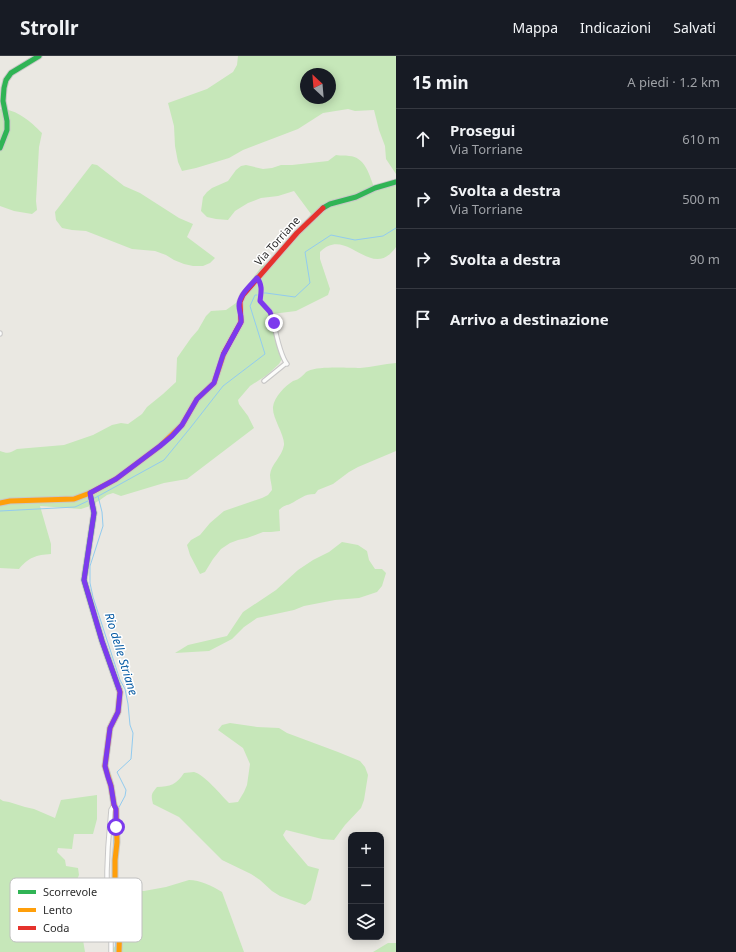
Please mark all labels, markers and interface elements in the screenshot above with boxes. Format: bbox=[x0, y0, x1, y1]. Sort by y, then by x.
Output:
text: Strollr bbox=[20, 15, 79, 41]
text: Mappa bbox=[512, 18, 558, 37]
text: Indicazioni bbox=[580, 18, 651, 37]
text: Salvati bbox=[673, 18, 716, 37]
north arrow bbox=[300, 68, 336, 104]
text: 15 min bbox=[412, 71, 469, 94]
text: A piedi · 1.2 km bbox=[627, 73, 720, 91]
text: Prosegui bbox=[450, 120, 515, 140]
icon: ahead bbox=[412, 128, 434, 150]
text: 610 m bbox=[682, 130, 720, 148]
text: Via Torriane bbox=[450, 140, 523, 158]
text: Svolta a destra bbox=[450, 180, 561, 200]
icon: right bbox=[412, 188, 434, 210]
text: 500 m bbox=[682, 190, 720, 208]
text: Via Torriane bbox=[450, 200, 523, 218]
street label: Via Torriane bbox=[250, 213, 303, 269]
icon: right bbox=[412, 248, 434, 270]
text: Svolta a destra bbox=[450, 249, 561, 269]
text: 90 m bbox=[690, 250, 720, 268]
icon: arrive bbox=[412, 308, 434, 330]
text: Arrivo a destinazione bbox=[450, 309, 609, 329]
route end bbox=[265, 314, 283, 332]
water label: Rio delle Striane bbox=[101, 610, 142, 697]
route start bbox=[107, 818, 125, 836]
map controls bbox=[348, 832, 384, 940]
button: + bbox=[348, 832, 384, 868]
button: − bbox=[348, 868, 384, 904]
legend bbox=[10, 878, 142, 942]
text: Scorrevole bbox=[43, 884, 97, 899]
text: Lento bbox=[43, 902, 73, 917]
button: layers bbox=[348, 904, 384, 940]
text: Coda bbox=[43, 920, 70, 935]

